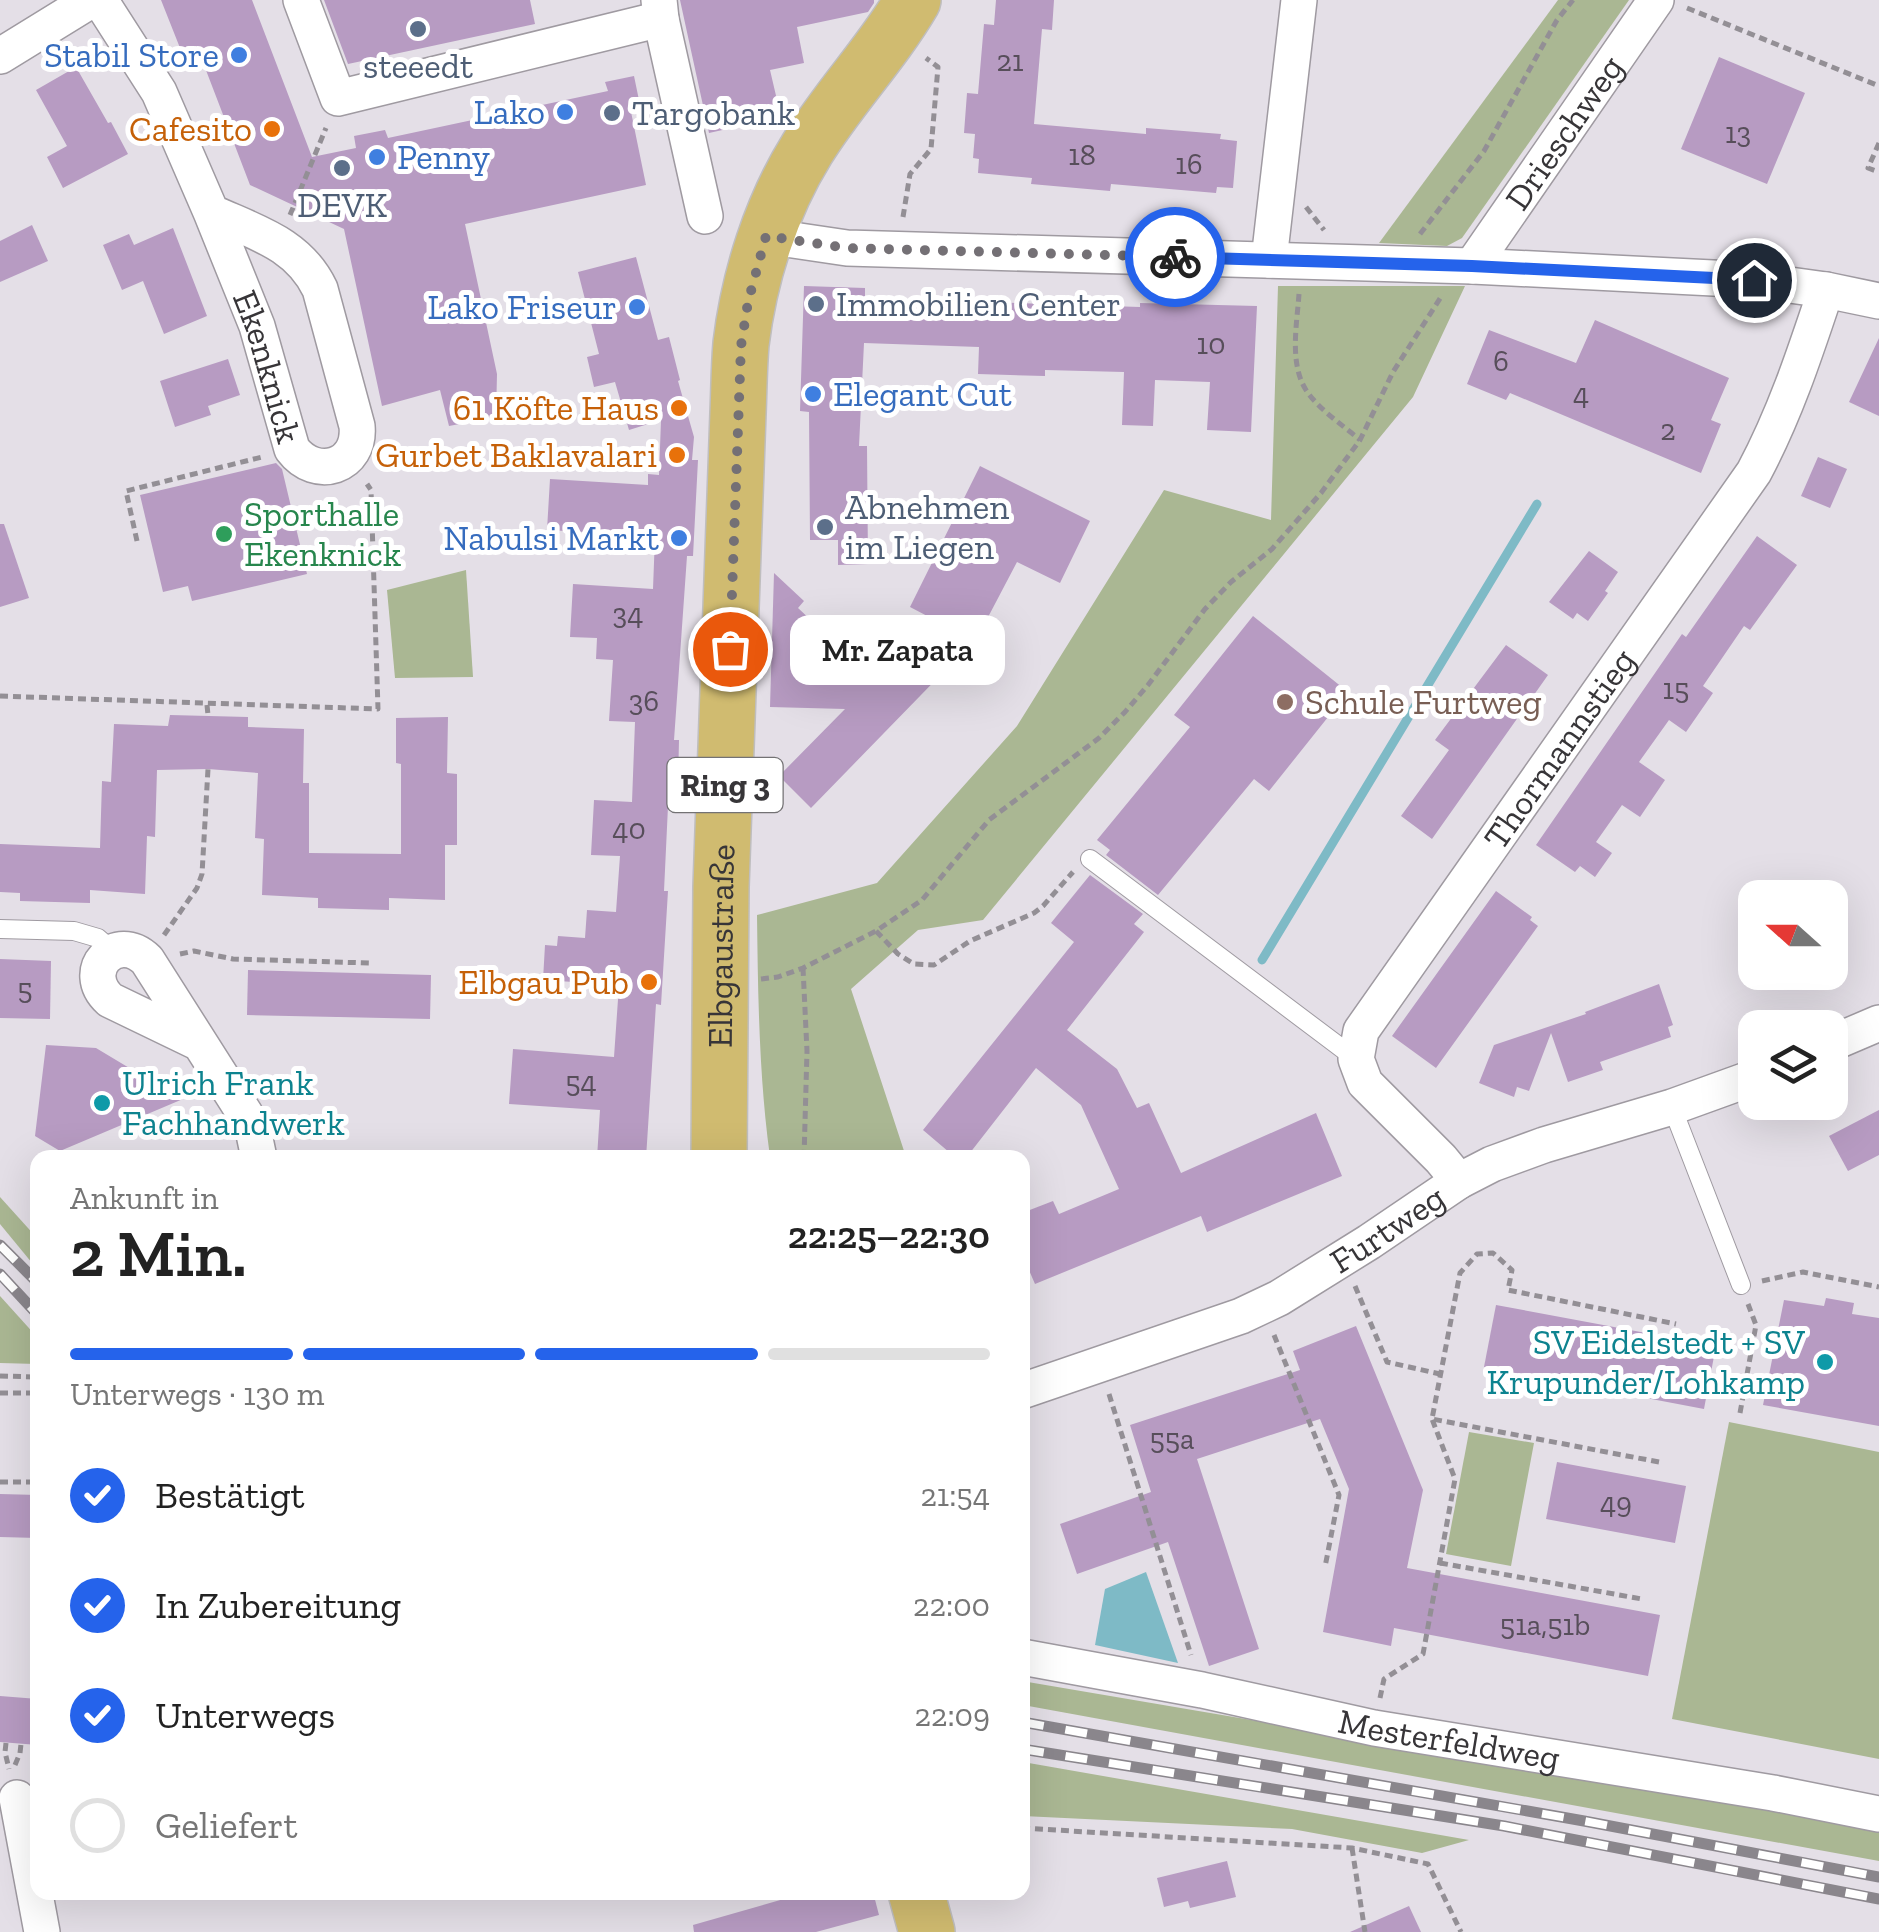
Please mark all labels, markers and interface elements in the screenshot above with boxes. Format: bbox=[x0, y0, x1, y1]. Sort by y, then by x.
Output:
marker: steeedt bbox=[407, 18, 429, 40]
place label: Stabil Store bbox=[44, 34, 219, 76]
house number: 21 bbox=[997, 43, 1024, 79]
marker: Stabil Store bbox=[228, 44, 250, 66]
place label: steeedt bbox=[363, 45, 473, 87]
street label: Drieschweg bbox=[1496, 48, 1632, 218]
place label: Lako bbox=[473, 91, 545, 133]
place label: Targobank bbox=[632, 92, 795, 134]
marker: Lako bbox=[554, 101, 576, 123]
marker: Targobank bbox=[601, 102, 623, 124]
place label: Cafesito bbox=[129, 108, 252, 150]
house number: 13 bbox=[1725, 115, 1751, 151]
marker: Cafesito bbox=[261, 118, 283, 140]
place label: Penny bbox=[397, 136, 490, 178]
house number: 18 bbox=[1068, 137, 1096, 173]
marker: Penny bbox=[366, 146, 388, 168]
house number: 16 bbox=[1175, 146, 1203, 182]
marker: DEVK bbox=[331, 157, 353, 179]
place label: DEVK bbox=[297, 184, 388, 226]
courier bbox=[1125, 207, 1225, 307]
icon: bike bbox=[1148, 230, 1203, 285]
pin bbox=[1712, 238, 1797, 323]
icon: home bbox=[1727, 253, 1782, 308]
place label: Immobilien Center bbox=[836, 283, 1121, 325]
street label: Ekenknick bbox=[224, 284, 310, 448]
place label: Lako Friseur bbox=[427, 286, 617, 328]
marker: Immobilien Center bbox=[805, 293, 827, 315]
marker: Lako Friseur bbox=[626, 296, 648, 318]
house number: 10 bbox=[1197, 326, 1225, 362]
house number: 6 bbox=[1493, 343, 1509, 379]
place label: Elegant Cut bbox=[833, 373, 1012, 415]
house number: 4 bbox=[1573, 376, 1589, 412]
marker: Elegant Cut bbox=[802, 383, 824, 405]
place label: 61 Köfte Haus bbox=[453, 387, 659, 429]
marker: 61 Köfte Haus bbox=[668, 397, 690, 419]
house number: 2 bbox=[1660, 412, 1676, 448]
place label: Gurbet Baklavalari bbox=[375, 434, 657, 476]
marker: Gurbet Baklavalari bbox=[666, 444, 688, 466]
place label: Abnehmen im Liegen bbox=[845, 486, 1009, 568]
place label: Sporthalle Ekenknick bbox=[244, 493, 401, 575]
marker: Abnehmen im Liegen bbox=[814, 516, 836, 538]
place label: Nabulsi Markt bbox=[443, 517, 659, 559]
marker: Sporthalle Ekenknick bbox=[213, 523, 235, 545]
marker: Nabulsi Markt bbox=[668, 527, 690, 549]
house number: 34 bbox=[613, 596, 643, 632]
pin bbox=[688, 607, 773, 692]
callout: Mr. Zapata bbox=[790, 614, 1005, 684]
icon: bag bbox=[703, 622, 758, 677]
text: Mr. Zapata bbox=[822, 631, 973, 669]
street label: Thormannstieg bbox=[1475, 641, 1644, 857]
house number: 15 bbox=[1663, 671, 1689, 707]
place label: Schule Furtweg bbox=[1305, 681, 1542, 723]
house number: 36 bbox=[629, 683, 659, 719]
marker: Schule Furtweg bbox=[1274, 691, 1296, 713]
road number: Ring 3 bbox=[668, 758, 782, 812]
house number: 40 bbox=[612, 811, 646, 847]
street label: Elbgaustraße bbox=[699, 843, 744, 1048]
north arrow bbox=[1738, 880, 1848, 990]
map controls bbox=[1738, 880, 1848, 1120]
place label: Elbgau Pub bbox=[458, 961, 629, 1003]
house number: 5 bbox=[17, 971, 33, 1007]
marker: Elbgau Pub bbox=[638, 971, 660, 993]
button: layers bbox=[1738, 1010, 1848, 1120]
place label: Ulrich Frank Fachhandwerk bbox=[122, 1062, 345, 1144]
house number: 54 bbox=[565, 1064, 597, 1100]
marker: Ulrich Frank Fachhandwerk bbox=[91, 1092, 113, 1114]
street label: Furtweg bbox=[1322, 1176, 1453, 1282]
text: Ankunft in bbox=[70, 1179, 219, 1217]
text: 22:25–22:30 bbox=[788, 1212, 990, 1258]
text: 2 Min. bbox=[70, 1215, 247, 1293]
place label: SV Eidelstedt + SV Krupunder/Lohkamp bbox=[1487, 1321, 1805, 1403]
marker: SV Eidelstedt + SV Krupunder/Lohkamp bbox=[1814, 1351, 1836, 1373]
text: Unterwegs · 130 m bbox=[70, 1375, 324, 1413]
house number: 55a bbox=[1149, 1421, 1195, 1457]
icon: check bbox=[70, 1468, 125, 1523]
text: Bestätigt bbox=[155, 1472, 305, 1518]
text: 21:54 bbox=[920, 1476, 990, 1514]
house number: 49 bbox=[1600, 1485, 1632, 1521]
icon: check bbox=[70, 1578, 125, 1633]
text: In Zubereitung bbox=[155, 1582, 401, 1628]
text: 22:00 bbox=[913, 1586, 990, 1624]
house number: 51a,51b bbox=[1500, 1607, 1590, 1643]
icon: check bbox=[70, 1688, 125, 1743]
text: Unterwegs bbox=[155, 1692, 335, 1738]
text: 22:09 bbox=[914, 1696, 990, 1734]
street label: Mesterfeldweg bbox=[1334, 1700, 1563, 1779]
text: Geliefert bbox=[155, 1802, 298, 1848]

